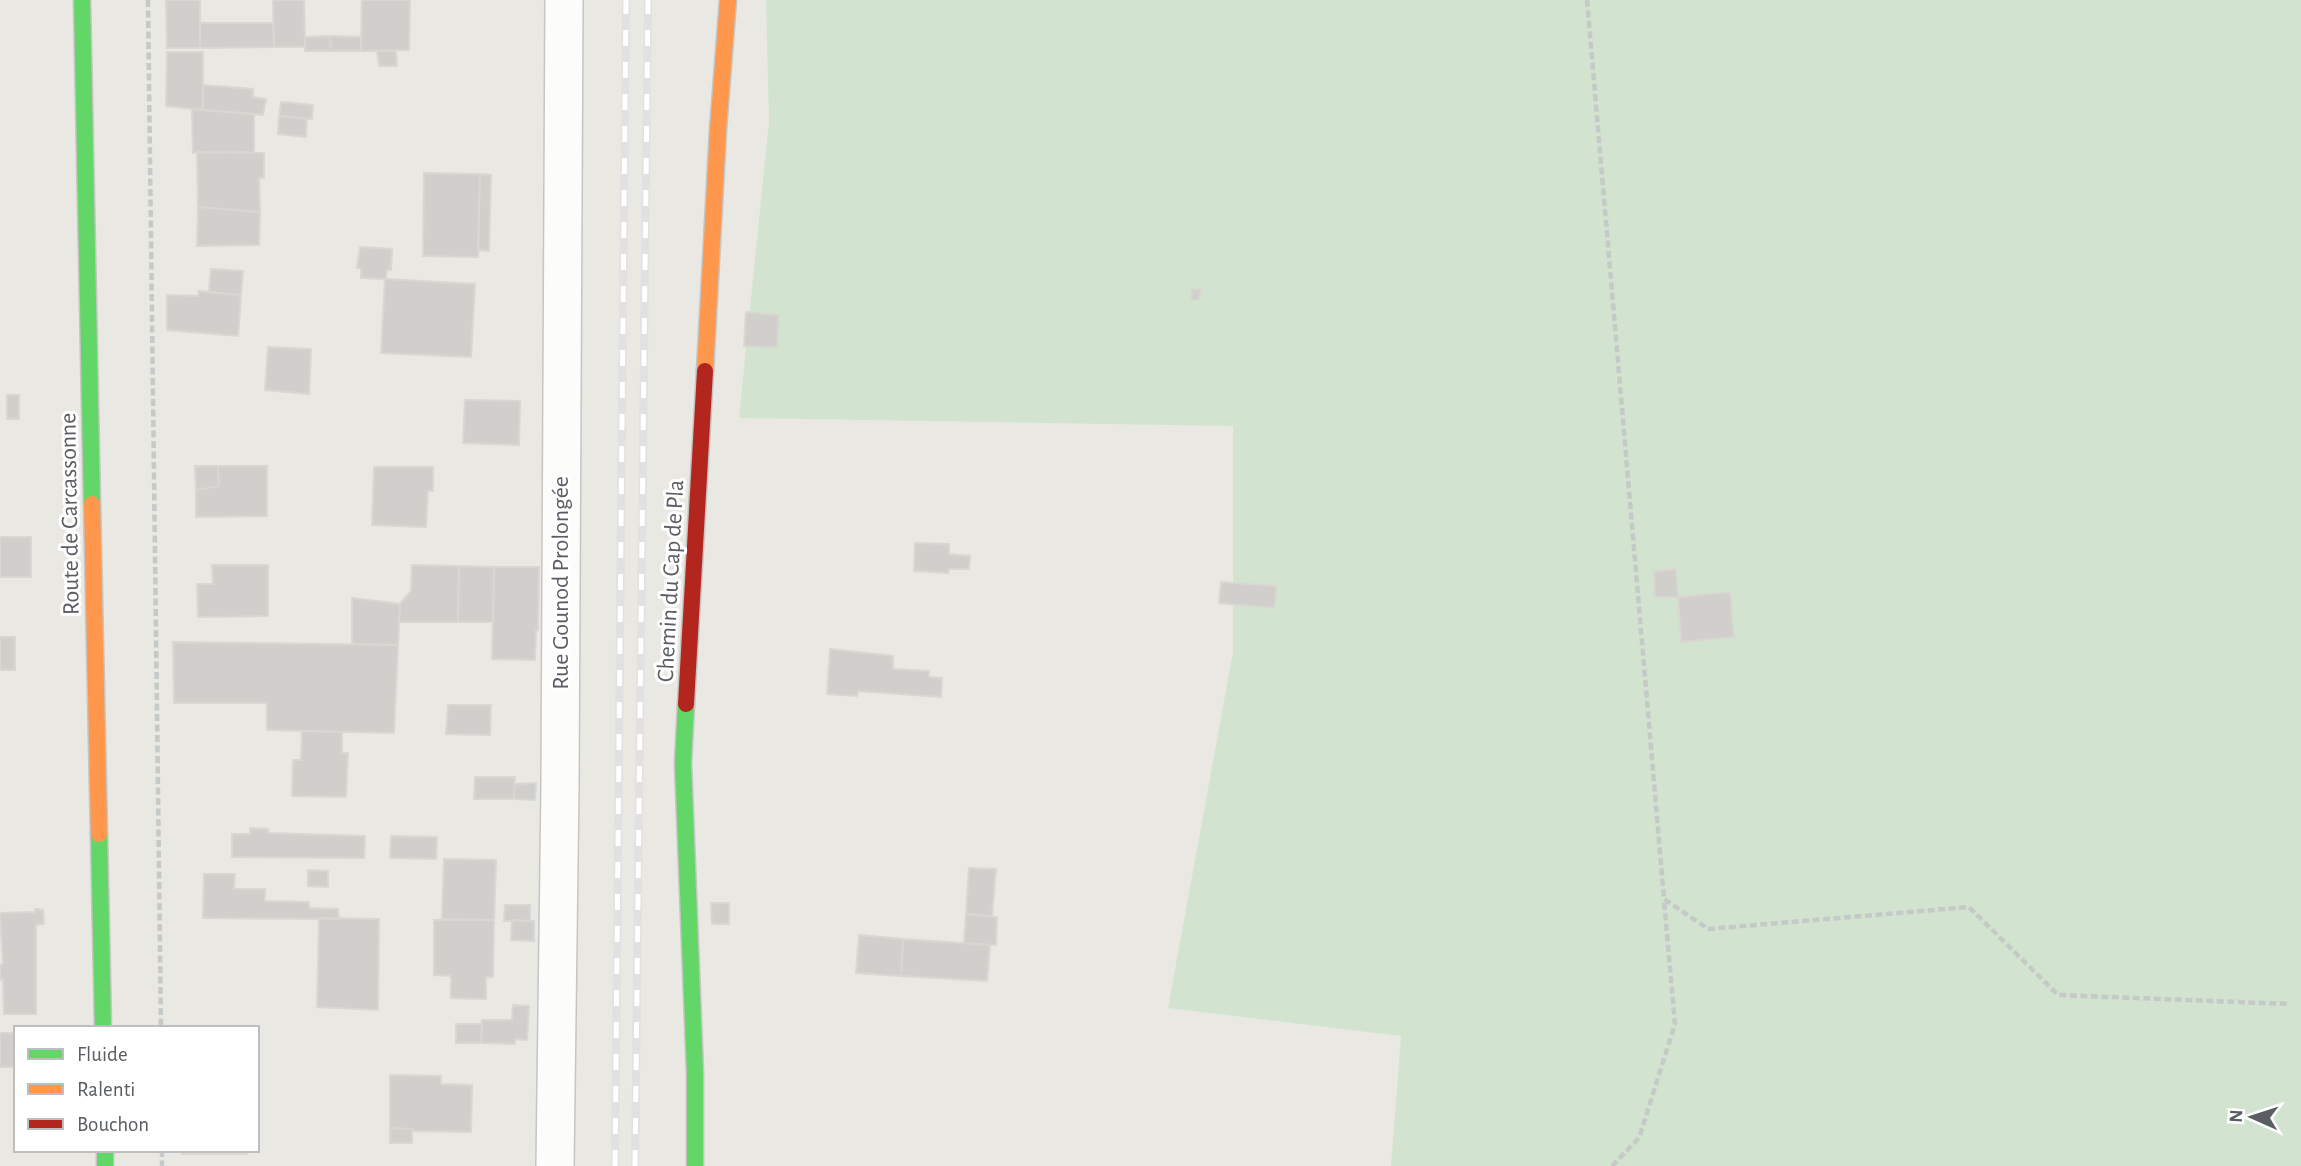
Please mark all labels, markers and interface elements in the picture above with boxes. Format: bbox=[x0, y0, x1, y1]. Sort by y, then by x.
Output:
street label: Route de Carcassonne bbox=[56, 413, 84, 615]
street label: Rue Gounod Prolongée bbox=[549, 476, 573, 690]
street label: Chemin du Cap de Pla bbox=[654, 479, 688, 683]
legend bbox=[14, 1026, 259, 1152]
text: Fluide bbox=[77, 1044, 128, 1065]
text: Ralenti bbox=[77, 1079, 135, 1100]
north arrow bbox=[2217, 1082, 2287, 1152]
text: N bbox=[2227, 1109, 2246, 1123]
text: Bouchon bbox=[77, 1114, 149, 1135]

